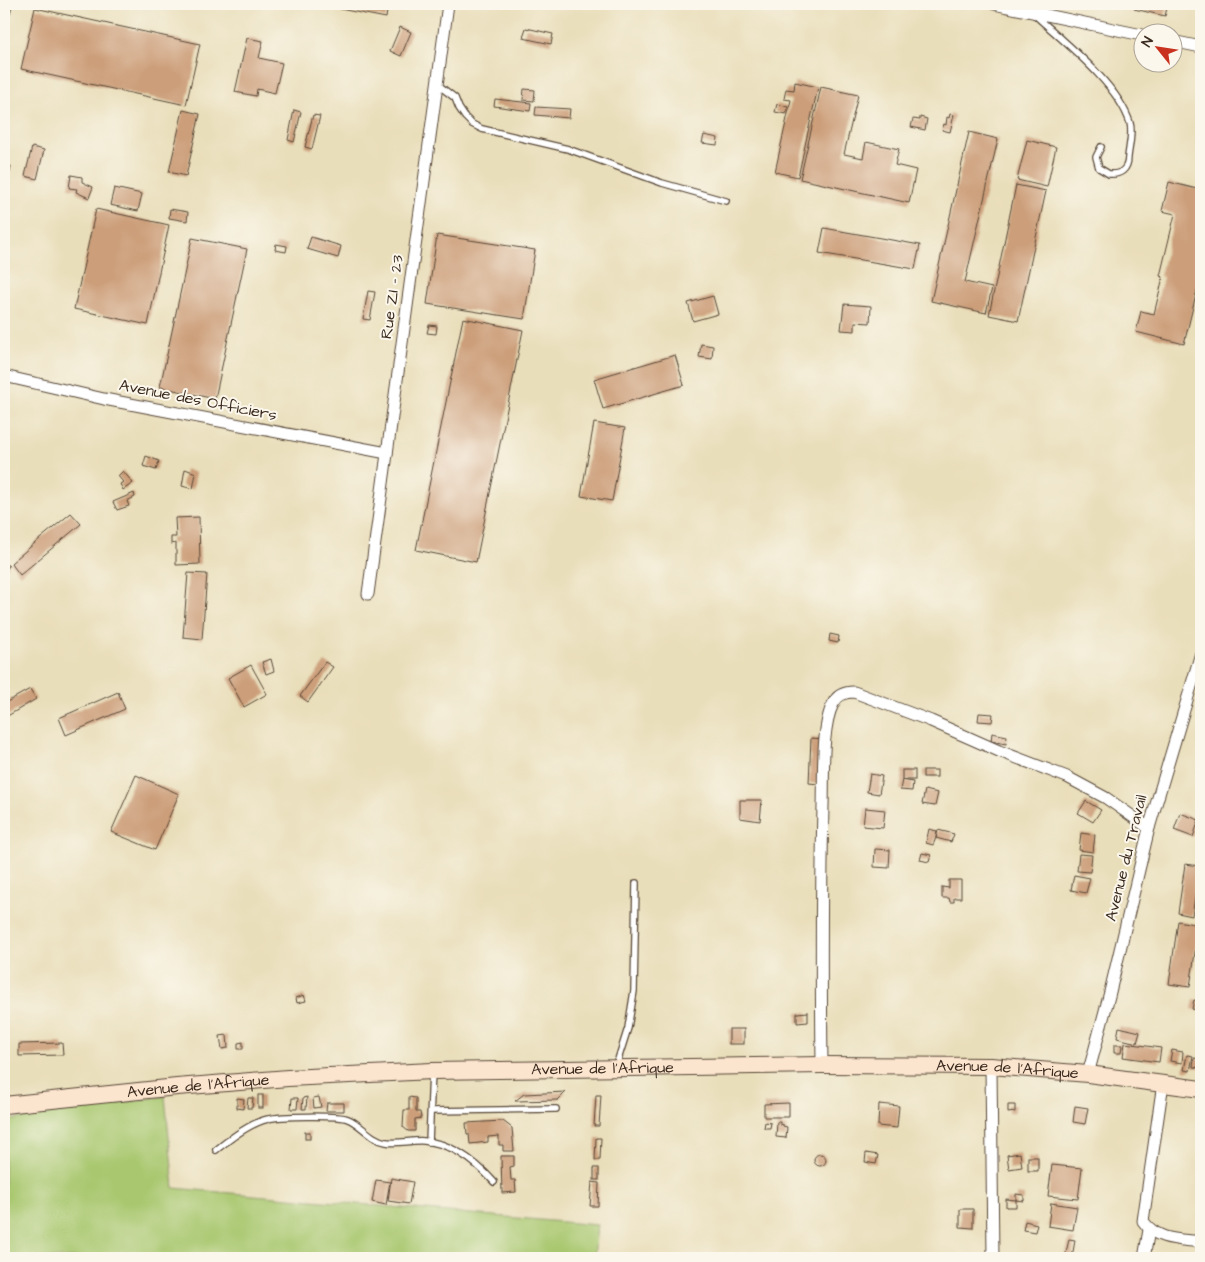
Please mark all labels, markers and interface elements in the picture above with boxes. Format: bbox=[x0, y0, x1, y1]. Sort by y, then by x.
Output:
north arrow bbox=[1132, 22, 1182, 72]
text: N bbox=[1137, 33, 1159, 51]
street label: Rue ZI - 23 bbox=[375, 254, 409, 340]
street label: Avenue des Officiers bbox=[117, 374, 279, 426]
street label: Avenue du Travail bbox=[1100, 793, 1152, 923]
street label: Avenue de l'Afrique bbox=[936, 1055, 1080, 1084]
street label: Avenue de l'Afrique bbox=[531, 1056, 674, 1080]
street label: Avenue de l'Afrique bbox=[126, 1069, 270, 1103]

